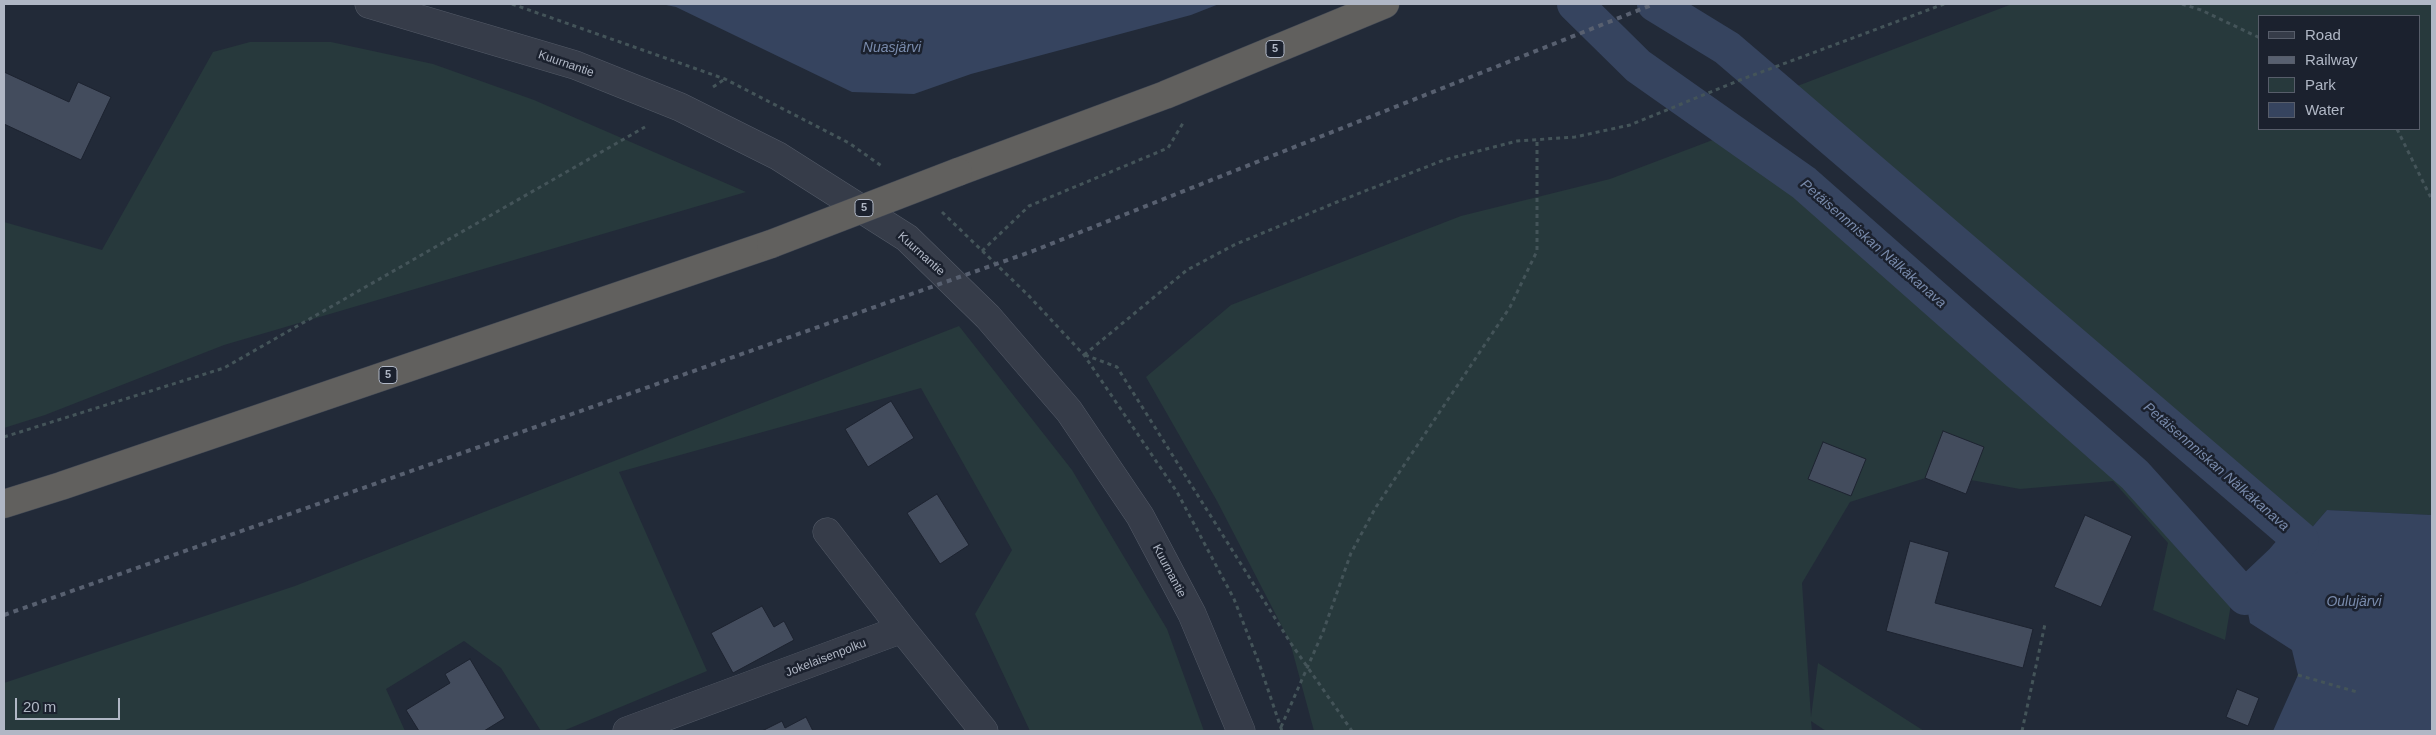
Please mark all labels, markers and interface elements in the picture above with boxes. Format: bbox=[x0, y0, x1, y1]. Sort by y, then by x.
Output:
legend bbox=[2258, 15, 2421, 130]
text: Road bbox=[2305, 26, 2341, 43]
water label: Nuasjärvi bbox=[863, 40, 921, 56]
road number: 5 bbox=[1266, 41, 1284, 58]
street label: Kuurnantie bbox=[536, 48, 596, 80]
text: Railway bbox=[2305, 51, 2358, 68]
text: Park bbox=[2305, 76, 2336, 93]
text: Water bbox=[2305, 101, 2344, 118]
water label: Petäisennniskan Nälkäkanava bbox=[1797, 176, 1949, 312]
road number: 5 bbox=[855, 200, 873, 217]
street label: Kuurnantie bbox=[895, 229, 947, 279]
road number: 5 bbox=[379, 366, 397, 384]
water label: Petäisennniskan Nälkäkanava bbox=[2140, 399, 2292, 535]
street label: Kuurnantie bbox=[1149, 542, 1189, 600]
water label: Oulujärvi bbox=[2326, 594, 2382, 610]
street label: Jokelaisenpolku bbox=[784, 636, 868, 680]
scale bar bbox=[18, 688, 122, 720]
text: 20 m bbox=[23, 698, 56, 715]

